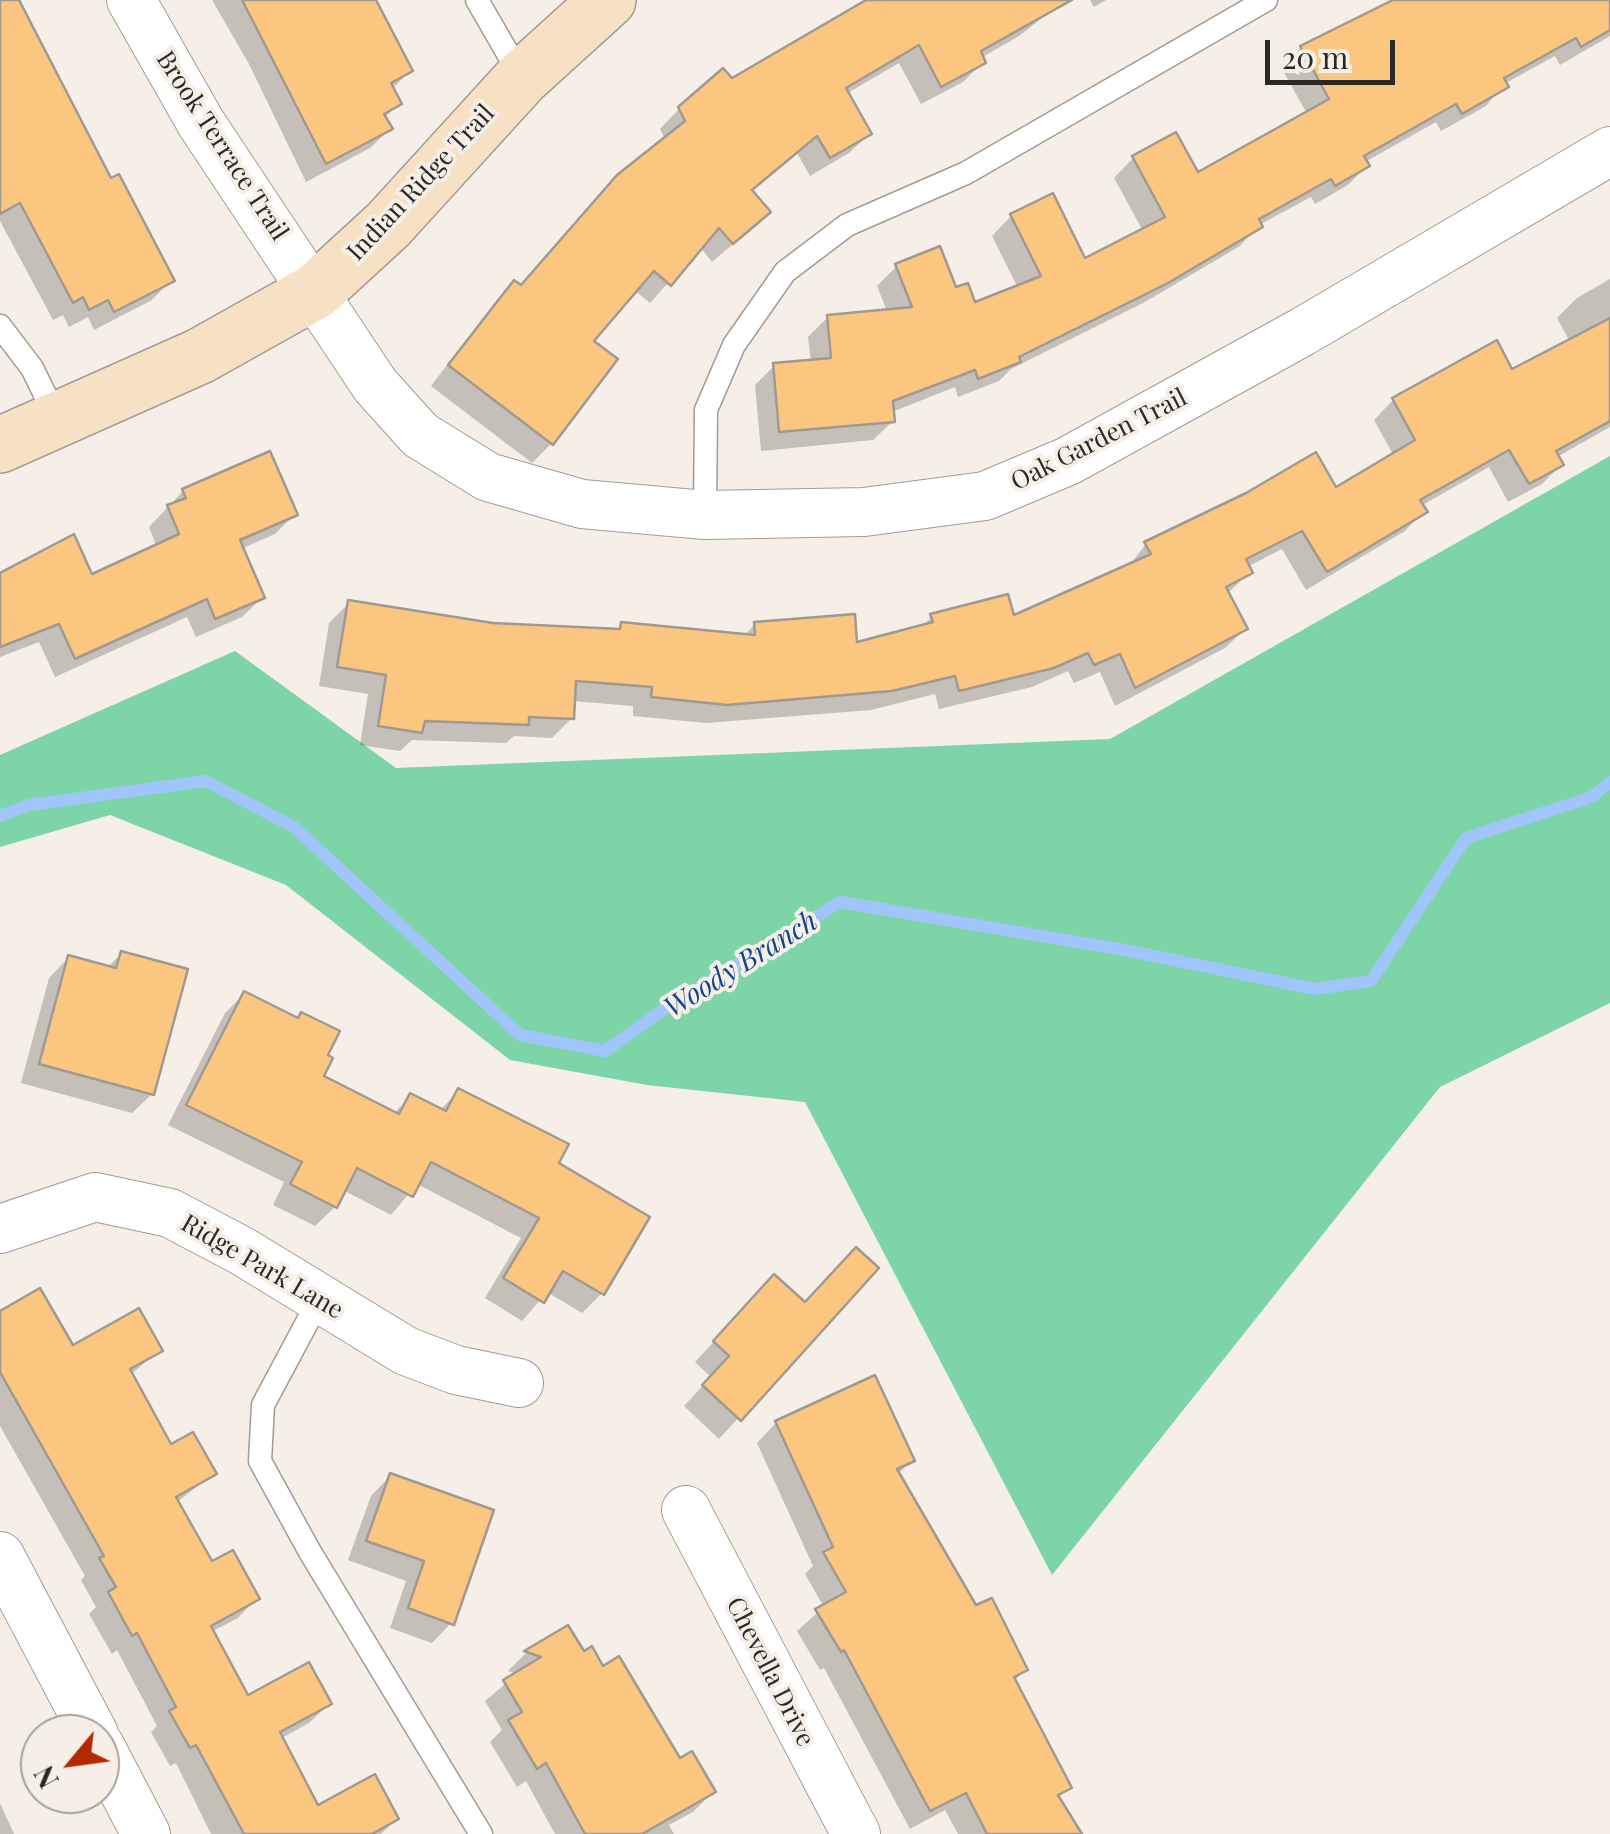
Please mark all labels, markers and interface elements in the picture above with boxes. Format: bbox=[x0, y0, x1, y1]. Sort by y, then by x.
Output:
scale bar bbox=[1270, 20, 1400, 82]
text: 20 m bbox=[1282, 37, 1348, 77]
street label: Brook Terrace Trail bbox=[150, 46, 294, 246]
street label: Indian Ridge Trail bbox=[341, 99, 501, 267]
street label: Oak Garden Trail bbox=[1006, 383, 1192, 497]
water label: Woody Branch bbox=[658, 905, 824, 1025]
street label: Ridge Park Lane bbox=[176, 1208, 348, 1326]
street label: Chevella Drive bbox=[720, 1592, 820, 1752]
north arrow bbox=[20, 1714, 120, 1814]
text: N bbox=[24, 1760, 66, 1796]

